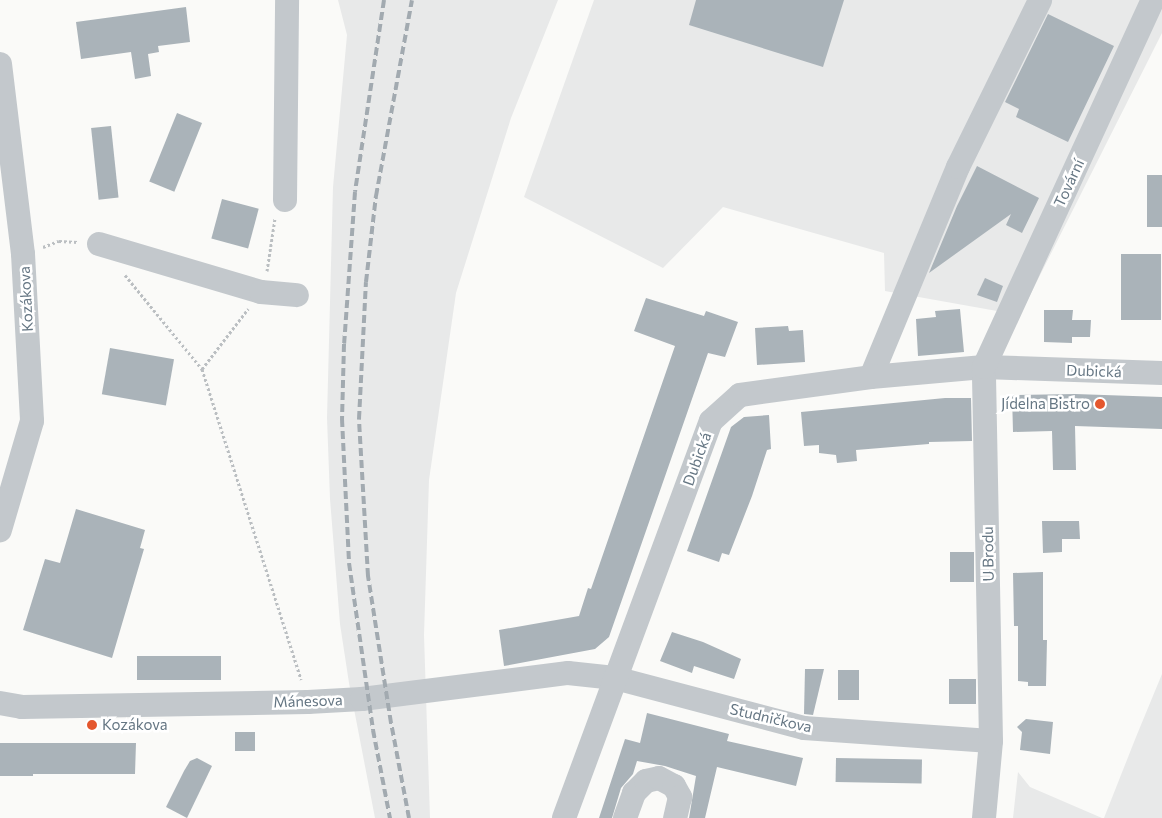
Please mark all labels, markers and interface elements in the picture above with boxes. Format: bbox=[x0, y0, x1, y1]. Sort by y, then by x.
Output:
street label: Tovární bbox=[1050, 156, 1088, 210]
street label: Kozákova bbox=[15, 266, 37, 332]
street label: Dubická bbox=[1066, 361, 1122, 381]
place label: Jídelna Bistro bbox=[1001, 395, 1090, 413]
marker: Jídelna Bistro bbox=[1094, 398, 1106, 410]
street label: Dubická bbox=[679, 430, 715, 488]
street label: U Brodu bbox=[979, 526, 997, 582]
street label: Mánesova bbox=[273, 691, 343, 711]
street label: Studničkova bbox=[728, 700, 814, 736]
place label: Kozákova bbox=[102, 716, 168, 734]
marker: Kozákova bbox=[86, 719, 98, 731]

